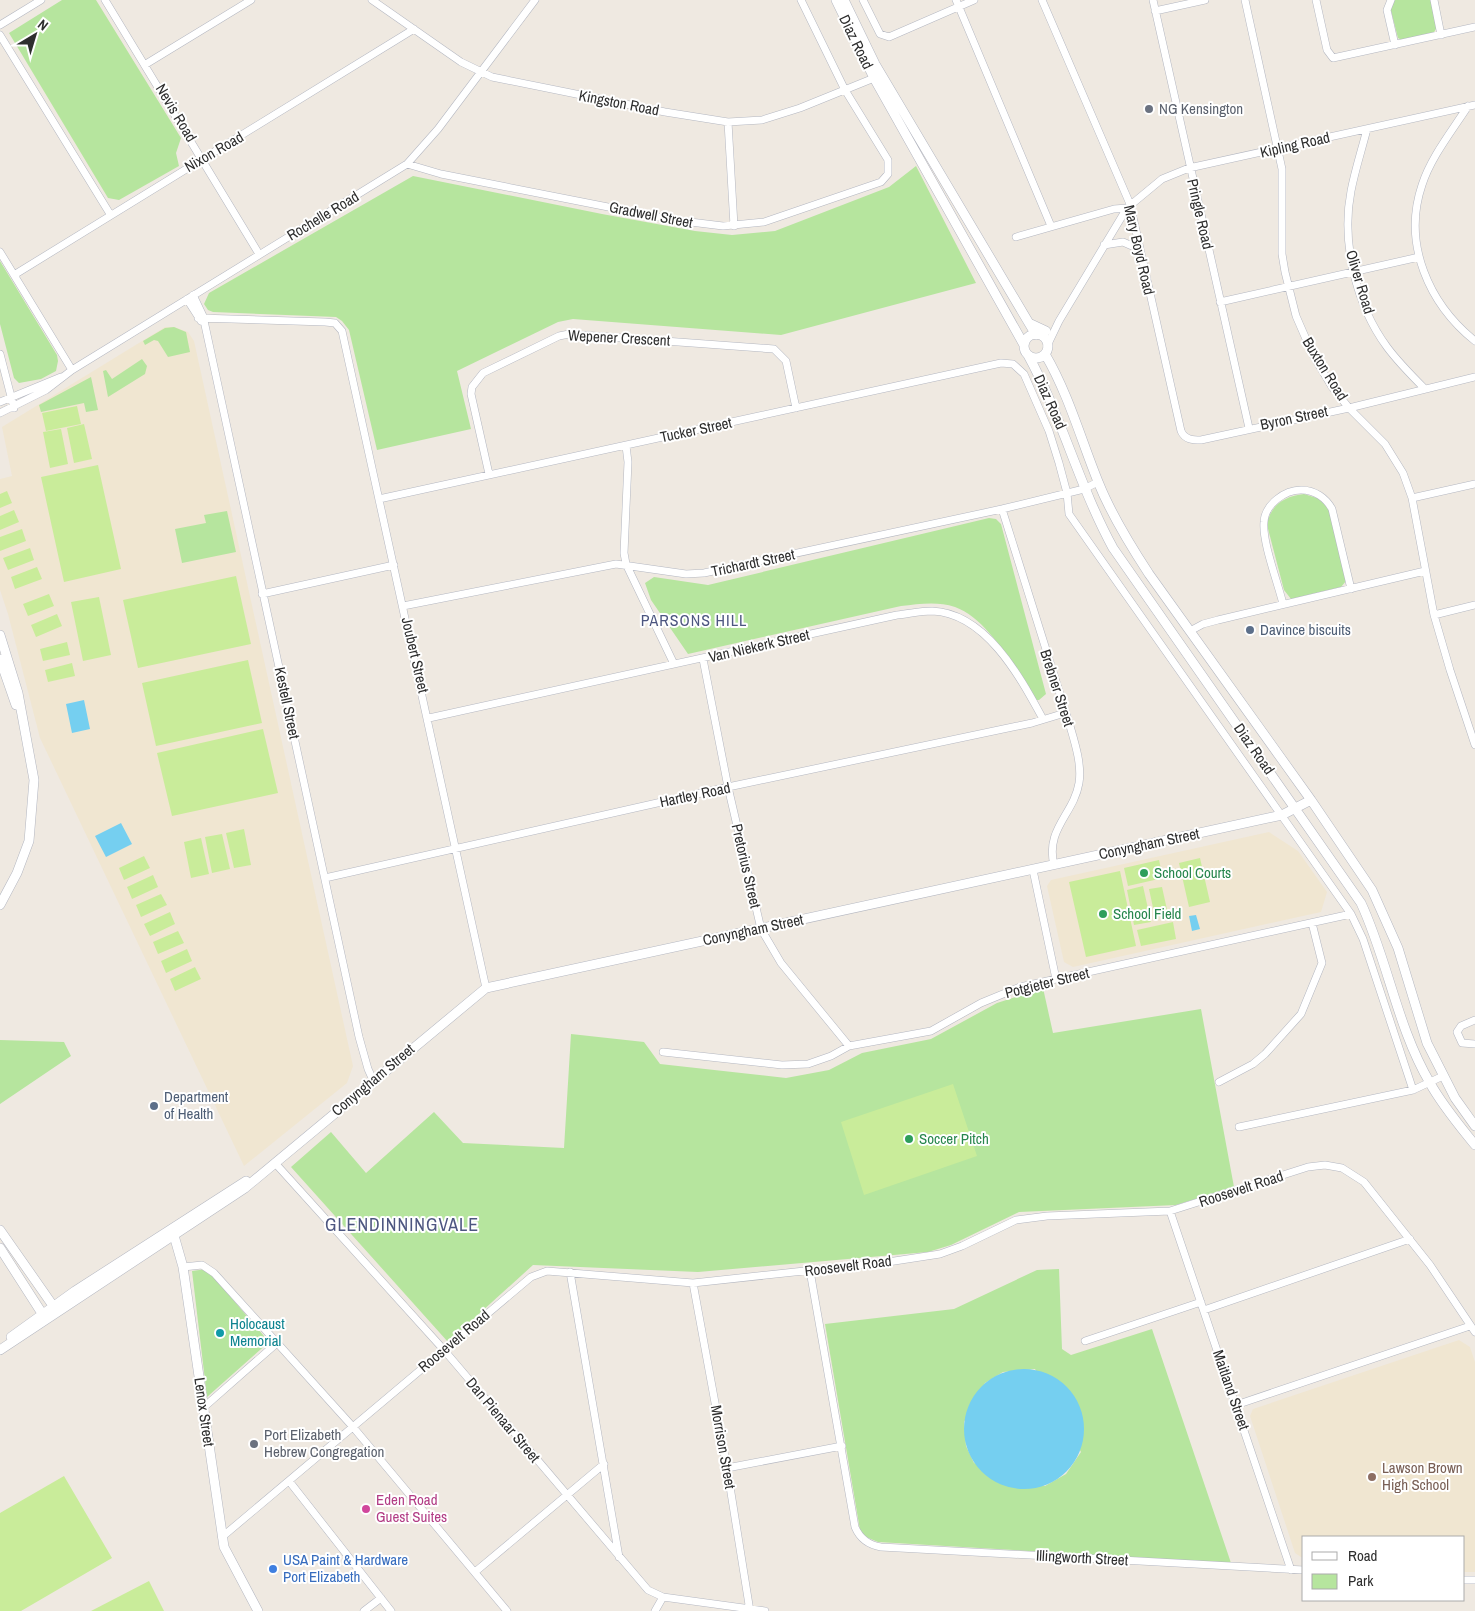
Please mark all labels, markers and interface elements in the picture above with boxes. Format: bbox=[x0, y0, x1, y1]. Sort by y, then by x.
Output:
north arrow bbox=[10, 10, 60, 60]
street label: Diaz Road bbox=[834, 11, 879, 73]
text: N bbox=[34, 15, 52, 34]
street label: Nevis Road bbox=[151, 80, 202, 146]
street label: Kingston Road bbox=[577, 84, 661, 121]
place label: NG Kensington bbox=[1159, 98, 1243, 119]
marker: NG Kensington bbox=[1143, 103, 1155, 115]
street label: Nixon Road bbox=[180, 126, 247, 177]
street label: Kipling Road bbox=[1258, 126, 1332, 163]
street label: Pringle Road bbox=[1182, 177, 1219, 251]
street label: Rochelle Road bbox=[283, 186, 363, 245]
street label: Gradwell Street bbox=[607, 196, 695, 233]
street label: Mary Boyd Road bbox=[1119, 203, 1160, 297]
street label: Oliver Road bbox=[1341, 247, 1380, 316]
street label: Wepener Crescent bbox=[567, 324, 671, 351]
street label: Buxton Road bbox=[1298, 333, 1353, 404]
street label: Diaz Road bbox=[1029, 371, 1072, 433]
street label: Byron Street bbox=[1258, 400, 1330, 435]
street label: Tucker Street bbox=[658, 412, 734, 447]
street label: Trichardt Street bbox=[709, 543, 797, 582]
district label: PARSONS HILL bbox=[641, 609, 747, 631]
street label: Joubert Street bbox=[397, 615, 435, 695]
place label: Davince biscuits bbox=[1260, 619, 1351, 640]
street label: Van Niekerk Street bbox=[706, 624, 812, 667]
marker: Davince biscuits bbox=[1244, 624, 1256, 636]
street label: Brebner Street bbox=[1035, 647, 1080, 730]
street label: Kestell Street bbox=[270, 665, 305, 741]
street label: Diaz Road bbox=[1229, 719, 1280, 779]
street label: Hartley Road bbox=[658, 777, 732, 812]
street label: Pretorius Street bbox=[727, 822, 767, 911]
street label: Conyngham Street bbox=[1097, 822, 1202, 864]
place label: School Courts bbox=[1154, 862, 1231, 883]
marker: School Courts bbox=[1138, 867, 1150, 879]
place label: School Field bbox=[1113, 903, 1181, 924]
street label: Conyngham Street bbox=[701, 908, 806, 950]
marker: School Field bbox=[1097, 908, 1109, 920]
street label: Potgieter Street bbox=[1003, 962, 1092, 1003]
street label: Conyngham Street bbox=[327, 1038, 419, 1121]
place label: Department of Health bbox=[164, 1086, 229, 1124]
marker: Department of Health bbox=[148, 1100, 160, 1112]
place label: Soccer Pitch bbox=[919, 1128, 989, 1149]
marker: Soccer Pitch bbox=[903, 1133, 915, 1145]
street label: Roosevelt Road bbox=[1196, 1165, 1286, 1212]
district label: GLENDINNINGVALE bbox=[325, 1212, 479, 1237]
street label: Roosevelt Road bbox=[803, 1250, 893, 1281]
street label: Roosevelt Road bbox=[413, 1304, 494, 1377]
place label: Holocaust Memorial bbox=[230, 1313, 285, 1351]
marker: Holocaust Memorial bbox=[214, 1327, 226, 1339]
street label: Maitland Street bbox=[1208, 1347, 1255, 1433]
street label: Dan Pienaar Street bbox=[461, 1373, 546, 1467]
street label: Lenox Street bbox=[189, 1376, 220, 1448]
street label: Morrison Street bbox=[706, 1403, 741, 1491]
place label: Port Elizabeth Hebrew Congregation bbox=[264, 1424, 384, 1462]
marker: Port Elizabeth Hebrew Congregation bbox=[248, 1438, 260, 1450]
place label: Lawson Brown High School bbox=[1382, 1457, 1463, 1495]
marker: Lawson Brown High School bbox=[1366, 1471, 1378, 1483]
place label: Eden Road Guest Suites bbox=[376, 1489, 447, 1527]
marker: Eden Road Guest Suites bbox=[360, 1503, 372, 1515]
legend bbox=[1302, 1536, 1465, 1601]
street label: Illingworth Street bbox=[1035, 1545, 1129, 1570]
text: Road bbox=[1348, 1545, 1377, 1566]
place label: USA Paint & Hardware Port Elizabeth bbox=[283, 1549, 408, 1587]
marker: USA Paint & Hardware Port Elizabeth bbox=[267, 1563, 279, 1575]
text: Park bbox=[1348, 1570, 1374, 1591]

